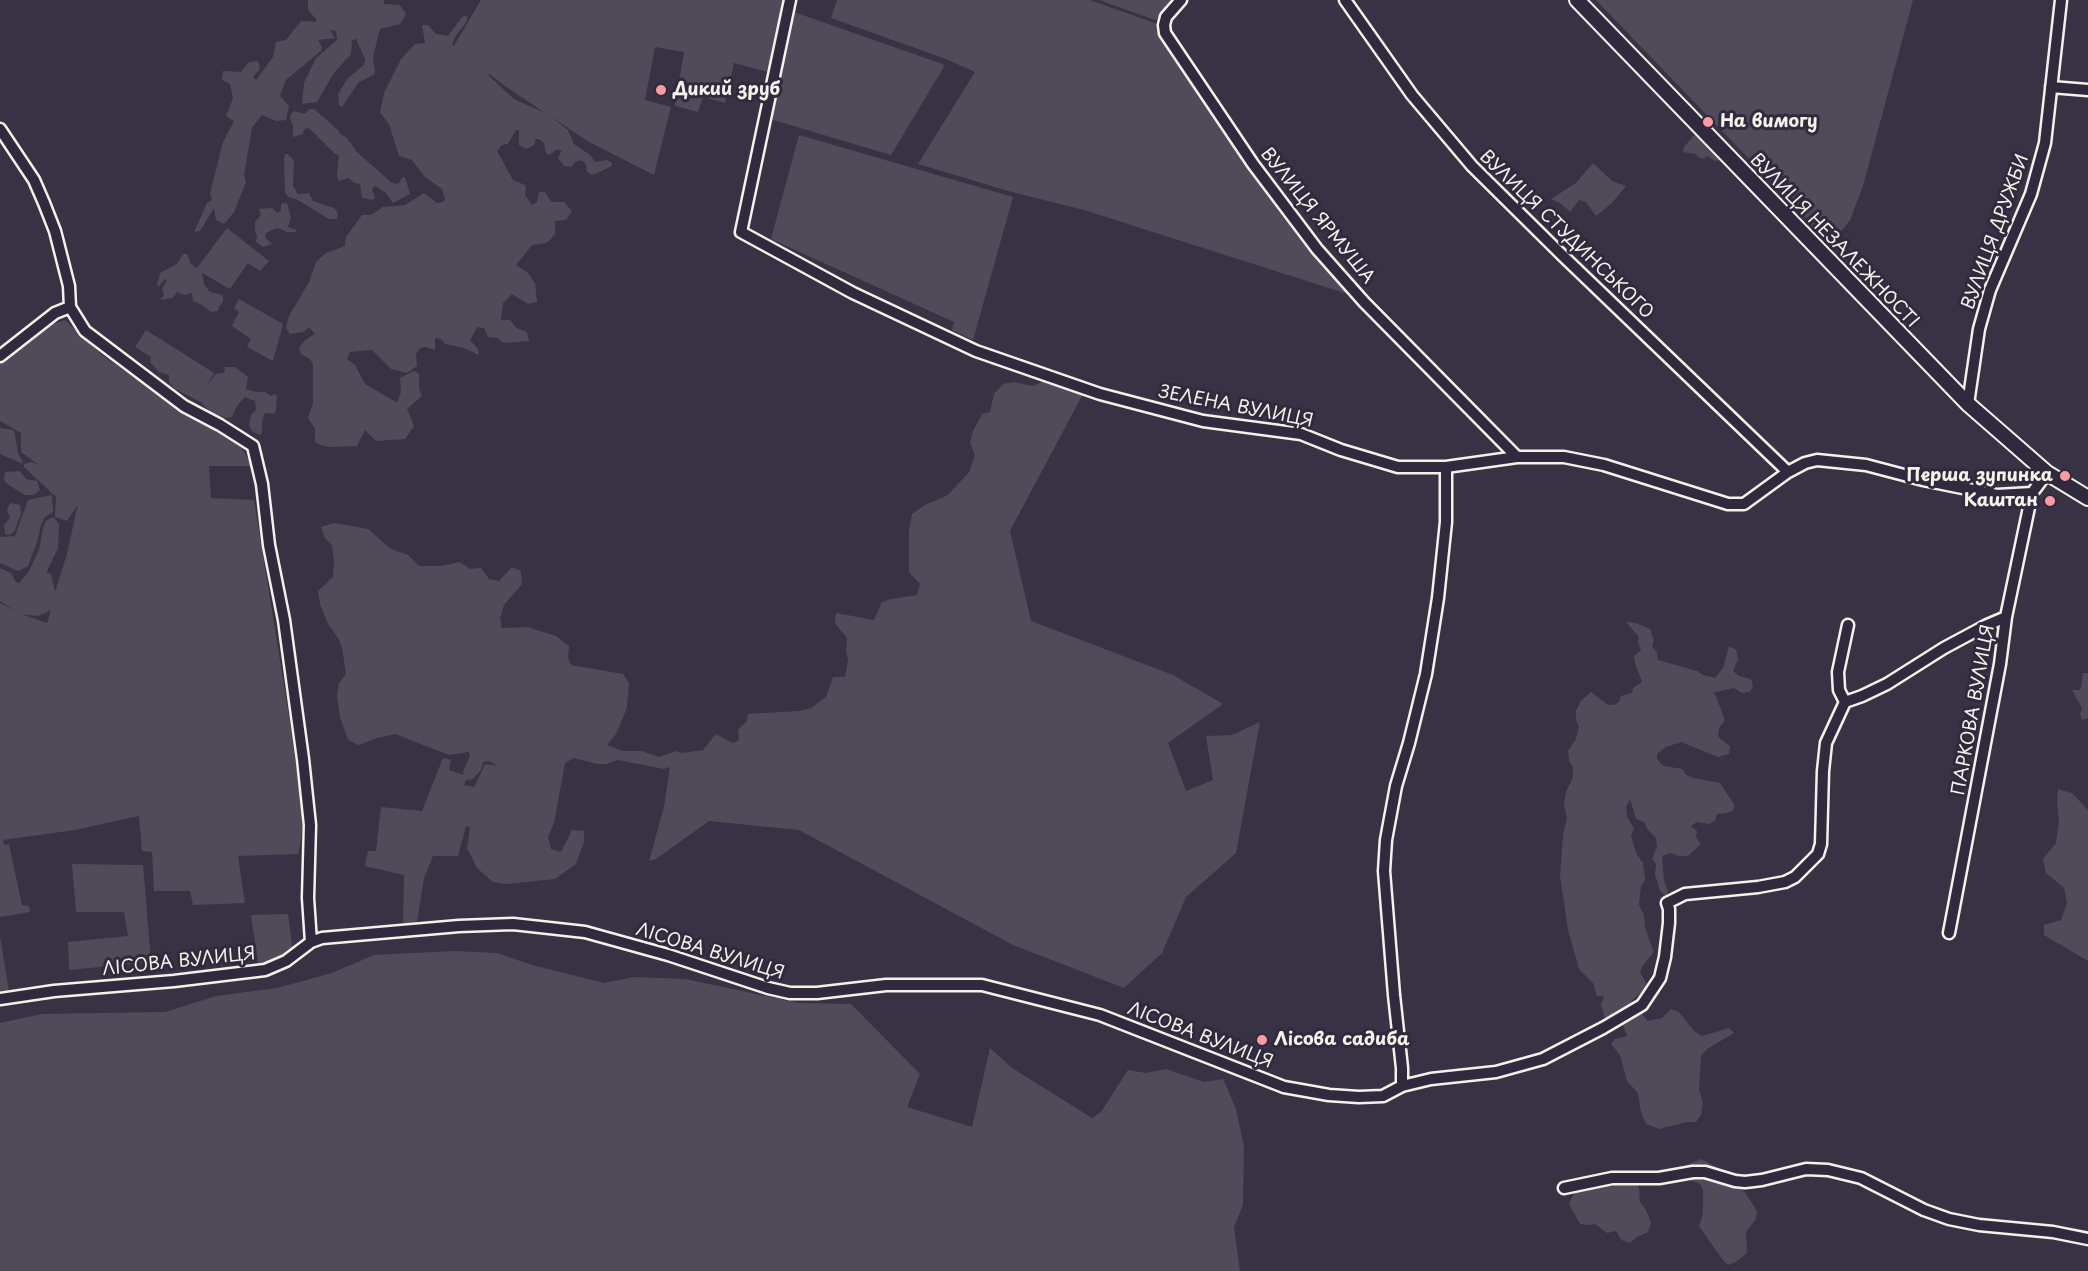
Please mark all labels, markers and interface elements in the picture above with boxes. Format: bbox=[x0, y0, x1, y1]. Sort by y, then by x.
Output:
place label: Дикий зруб bbox=[673, 79, 780, 101]
marker: Дикий зруб bbox=[654, 83, 668, 97]
place label: На вимогу bbox=[1720, 111, 1817, 133]
marker: На вимогу bbox=[1701, 115, 1715, 129]
street label: ВУЛИЦЯ ЯРМУША bbox=[1256, 144, 1378, 288]
street label: ВУЛИЦЯ СТУДИНСЬКОГО bbox=[1475, 146, 1657, 324]
street label: ВУЛИЦЯ НЕЗАЛЕЖНОСТІ bbox=[1745, 150, 1923, 332]
street label: ВУЛИЦЯ ДРУЖБИ bbox=[1958, 151, 2034, 313]
street label: ЗЕЛЕНА ВУЛИЦЯ bbox=[1157, 381, 1315, 433]
place label: Перша зупинка bbox=[1906, 465, 2053, 487]
marker: Перша зупинка bbox=[2058, 469, 2072, 483]
place label: Каштан bbox=[1964, 490, 2038, 512]
marker: Каштан bbox=[2043, 494, 2057, 508]
street label: ПАРКОВА ВУЛИЦЯ bbox=[1948, 623, 2000, 797]
street label: ЛІСОВА ВУЛИЦЯ bbox=[633, 919, 787, 985]
street label: ЛІСОВА ВУЛИЦЯ bbox=[101, 943, 257, 981]
street label: ЛІСОВА ВУЛИЦЯ bbox=[1124, 998, 1276, 1074]
place label: Лісова садиба bbox=[1274, 1029, 1410, 1051]
marker: Лісова садиба bbox=[1255, 1033, 1269, 1047]

